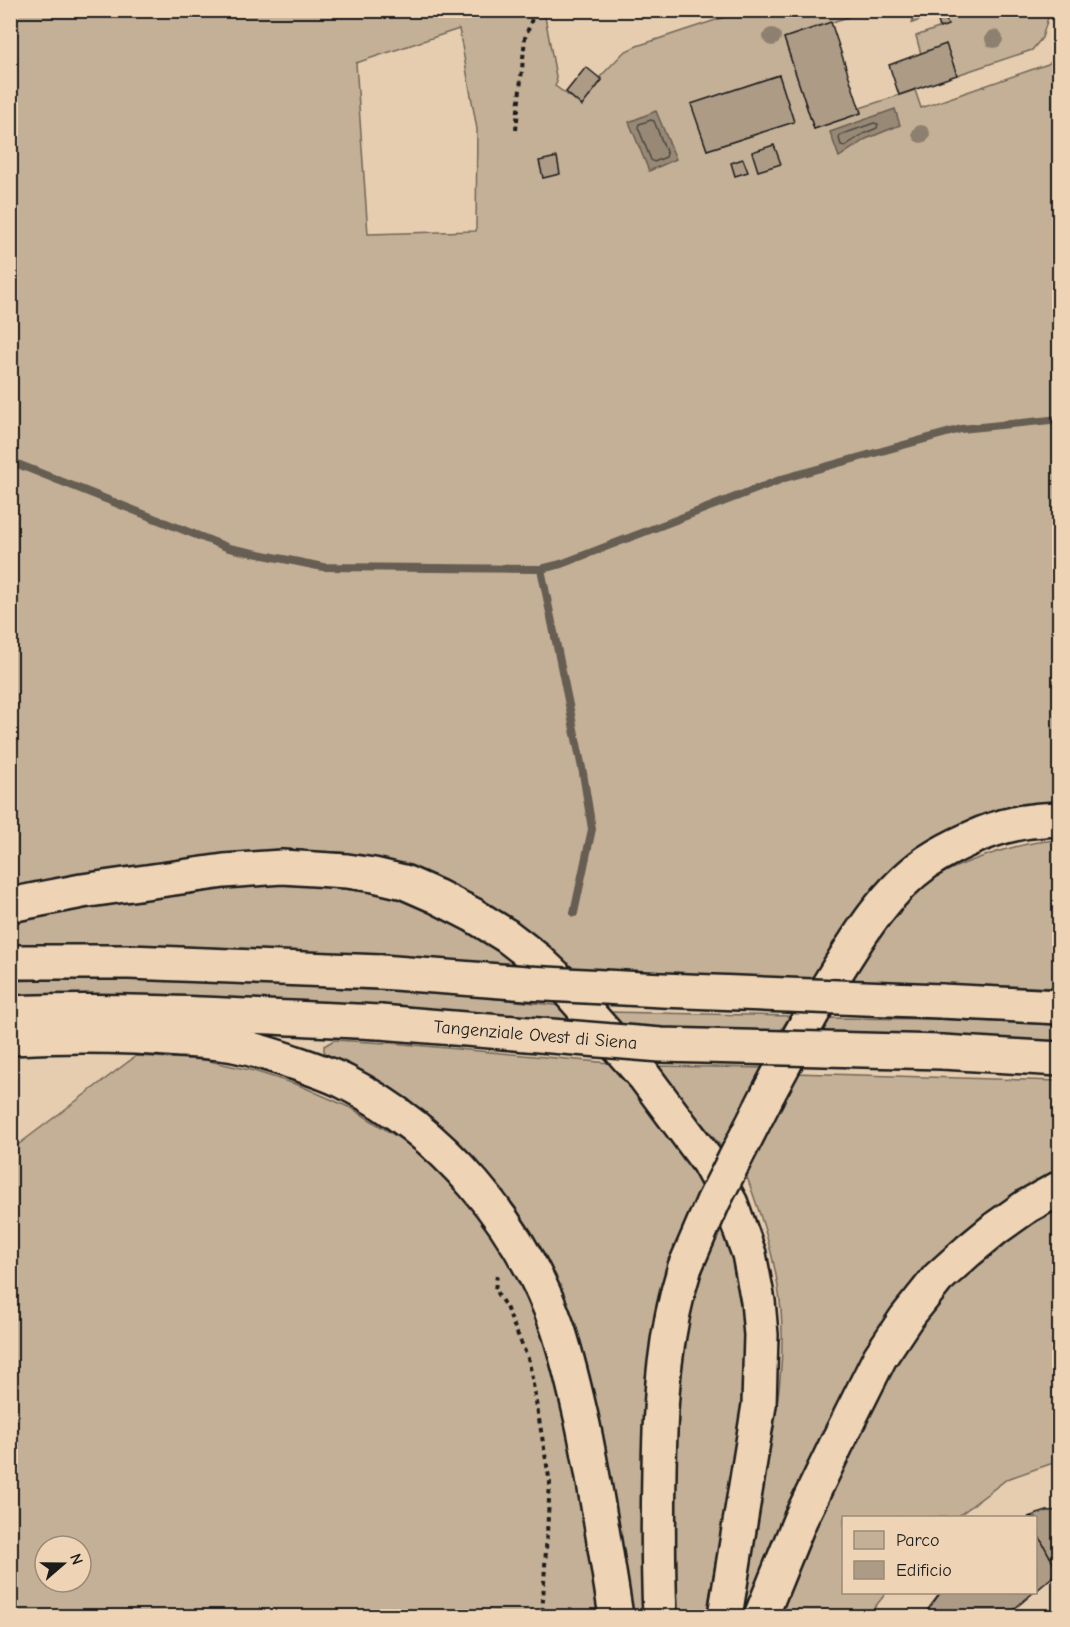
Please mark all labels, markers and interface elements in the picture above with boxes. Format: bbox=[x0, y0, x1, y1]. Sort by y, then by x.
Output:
street label: Tangenziale Ovest di Siena bbox=[433, 1016, 638, 1054]
legend bbox=[842, 1516, 1037, 1594]
text: Parco bbox=[896, 1530, 939, 1551]
north arrow bbox=[33, 1534, 93, 1594]
text: N bbox=[66, 1551, 86, 1567]
text: Edificio bbox=[896, 1560, 952, 1581]

